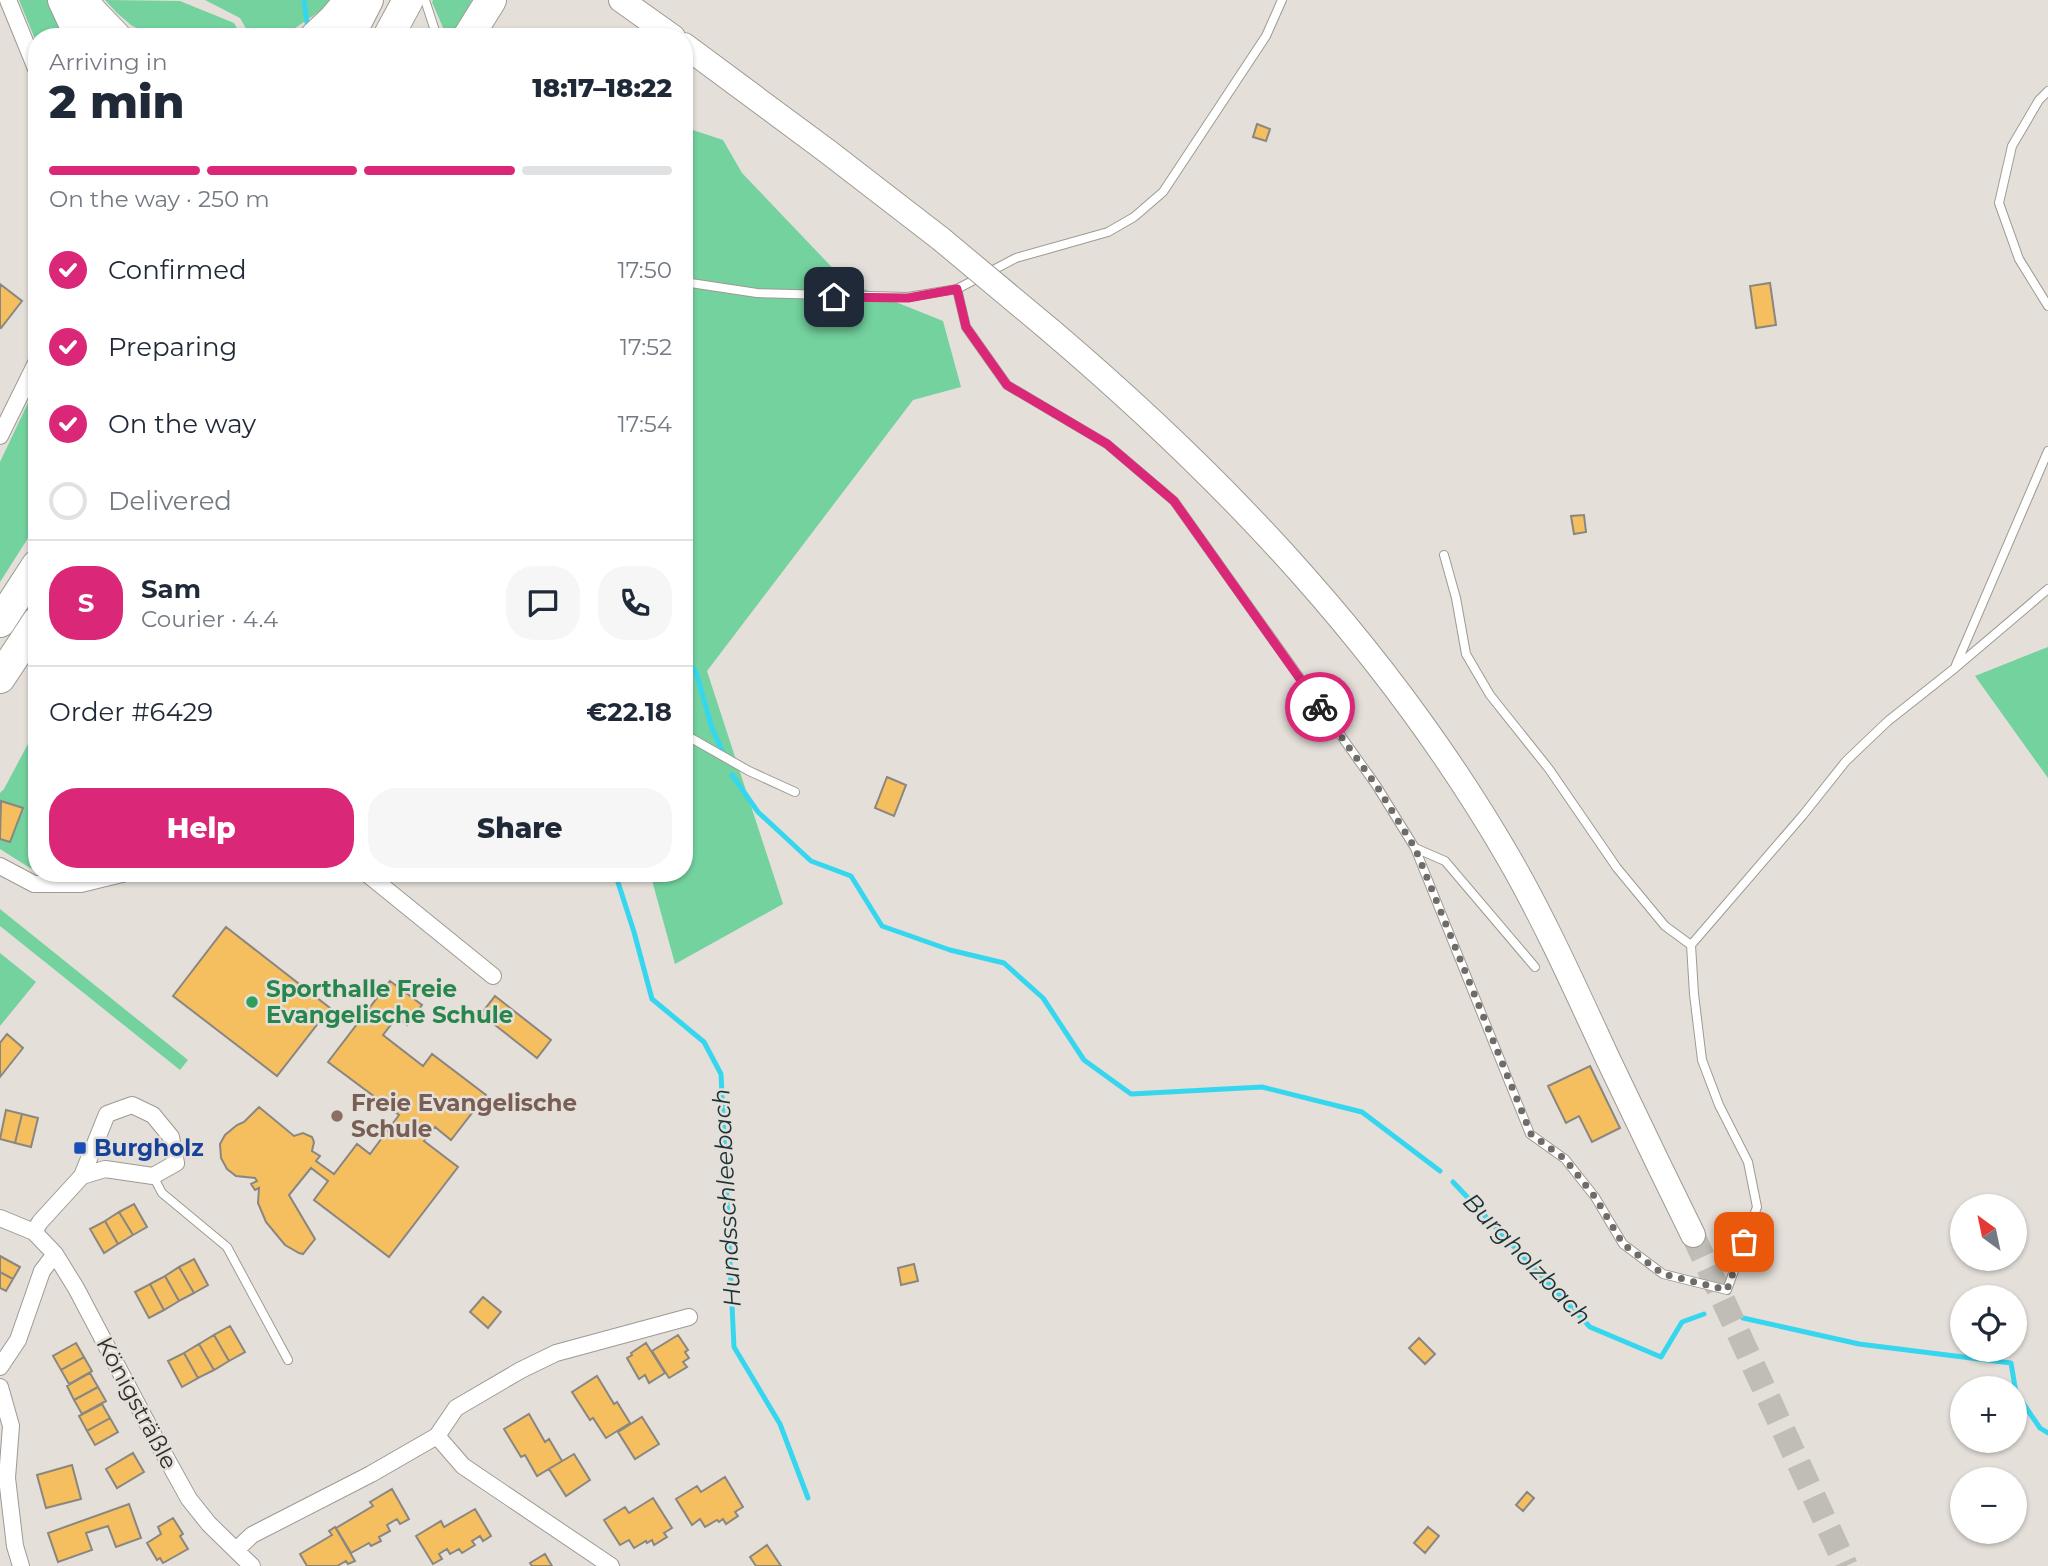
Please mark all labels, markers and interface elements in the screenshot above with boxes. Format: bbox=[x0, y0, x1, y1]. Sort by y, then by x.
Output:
text: Arriving in bbox=[49, 48, 168, 76]
text: 18:17–18:22 bbox=[532, 72, 672, 104]
text: 2 min bbox=[49, 73, 184, 130]
text: On the way · 250 m bbox=[49, 185, 270, 213]
icon: check bbox=[49, 251, 87, 289]
text: Confirmed bbox=[108, 254, 247, 286]
text: 17:50 bbox=[617, 256, 672, 284]
pin bbox=[804, 267, 864, 327]
icon: home bbox=[815, 278, 853, 316]
icon: check bbox=[49, 328, 87, 366]
text: Preparing bbox=[108, 331, 237, 363]
text: 17:52 bbox=[620, 333, 672, 361]
icon: check bbox=[49, 405, 87, 443]
text: On the way bbox=[108, 408, 256, 440]
text: 17:54 bbox=[618, 410, 672, 438]
text: Delivered bbox=[108, 485, 232, 517]
button: chat bbox=[506, 566, 580, 640]
button: phone bbox=[598, 566, 672, 640]
text: Sam bbox=[141, 573, 201, 605]
text: S bbox=[78, 587, 94, 619]
text: Courier · 4.4 bbox=[141, 605, 278, 633]
courier bbox=[1285, 672, 1355, 742]
icon: bike bbox=[1301, 688, 1339, 726]
text: Order #6429 bbox=[49, 696, 213, 728]
text: €22.18 bbox=[586, 696, 672, 728]
button: Help bbox=[49, 788, 354, 868]
button: Share bbox=[368, 788, 672, 868]
place label: Sporthalle Freie Evangelische Schule bbox=[266, 975, 513, 1029]
marker: Sporthalle Freie Evangelische Schule bbox=[244, 994, 260, 1010]
water label: Hundsschleebach bbox=[706, 1088, 747, 1308]
place label: Freie Evangelische Schule bbox=[351, 1089, 577, 1143]
marker: Freie Evangelische Schule bbox=[329, 1108, 345, 1124]
place label: Burgholz bbox=[94, 1134, 204, 1162]
marker: Burgholz bbox=[72, 1140, 88, 1156]
water label: Burgholzbach bbox=[1457, 1187, 1598, 1331]
north arrow bbox=[1950, 1194, 2026, 1270]
map controls bbox=[1950, 1194, 2027, 1544]
pin bbox=[1714, 1212, 1774, 1272]
icon: bag bbox=[1725, 1223, 1763, 1261]
button: locate bbox=[1950, 1285, 2027, 1362]
street label: Königsträßle bbox=[90, 1332, 184, 1474]
button: + bbox=[1950, 1376, 2027, 1453]
button: − bbox=[1950, 1467, 2027, 1544]

